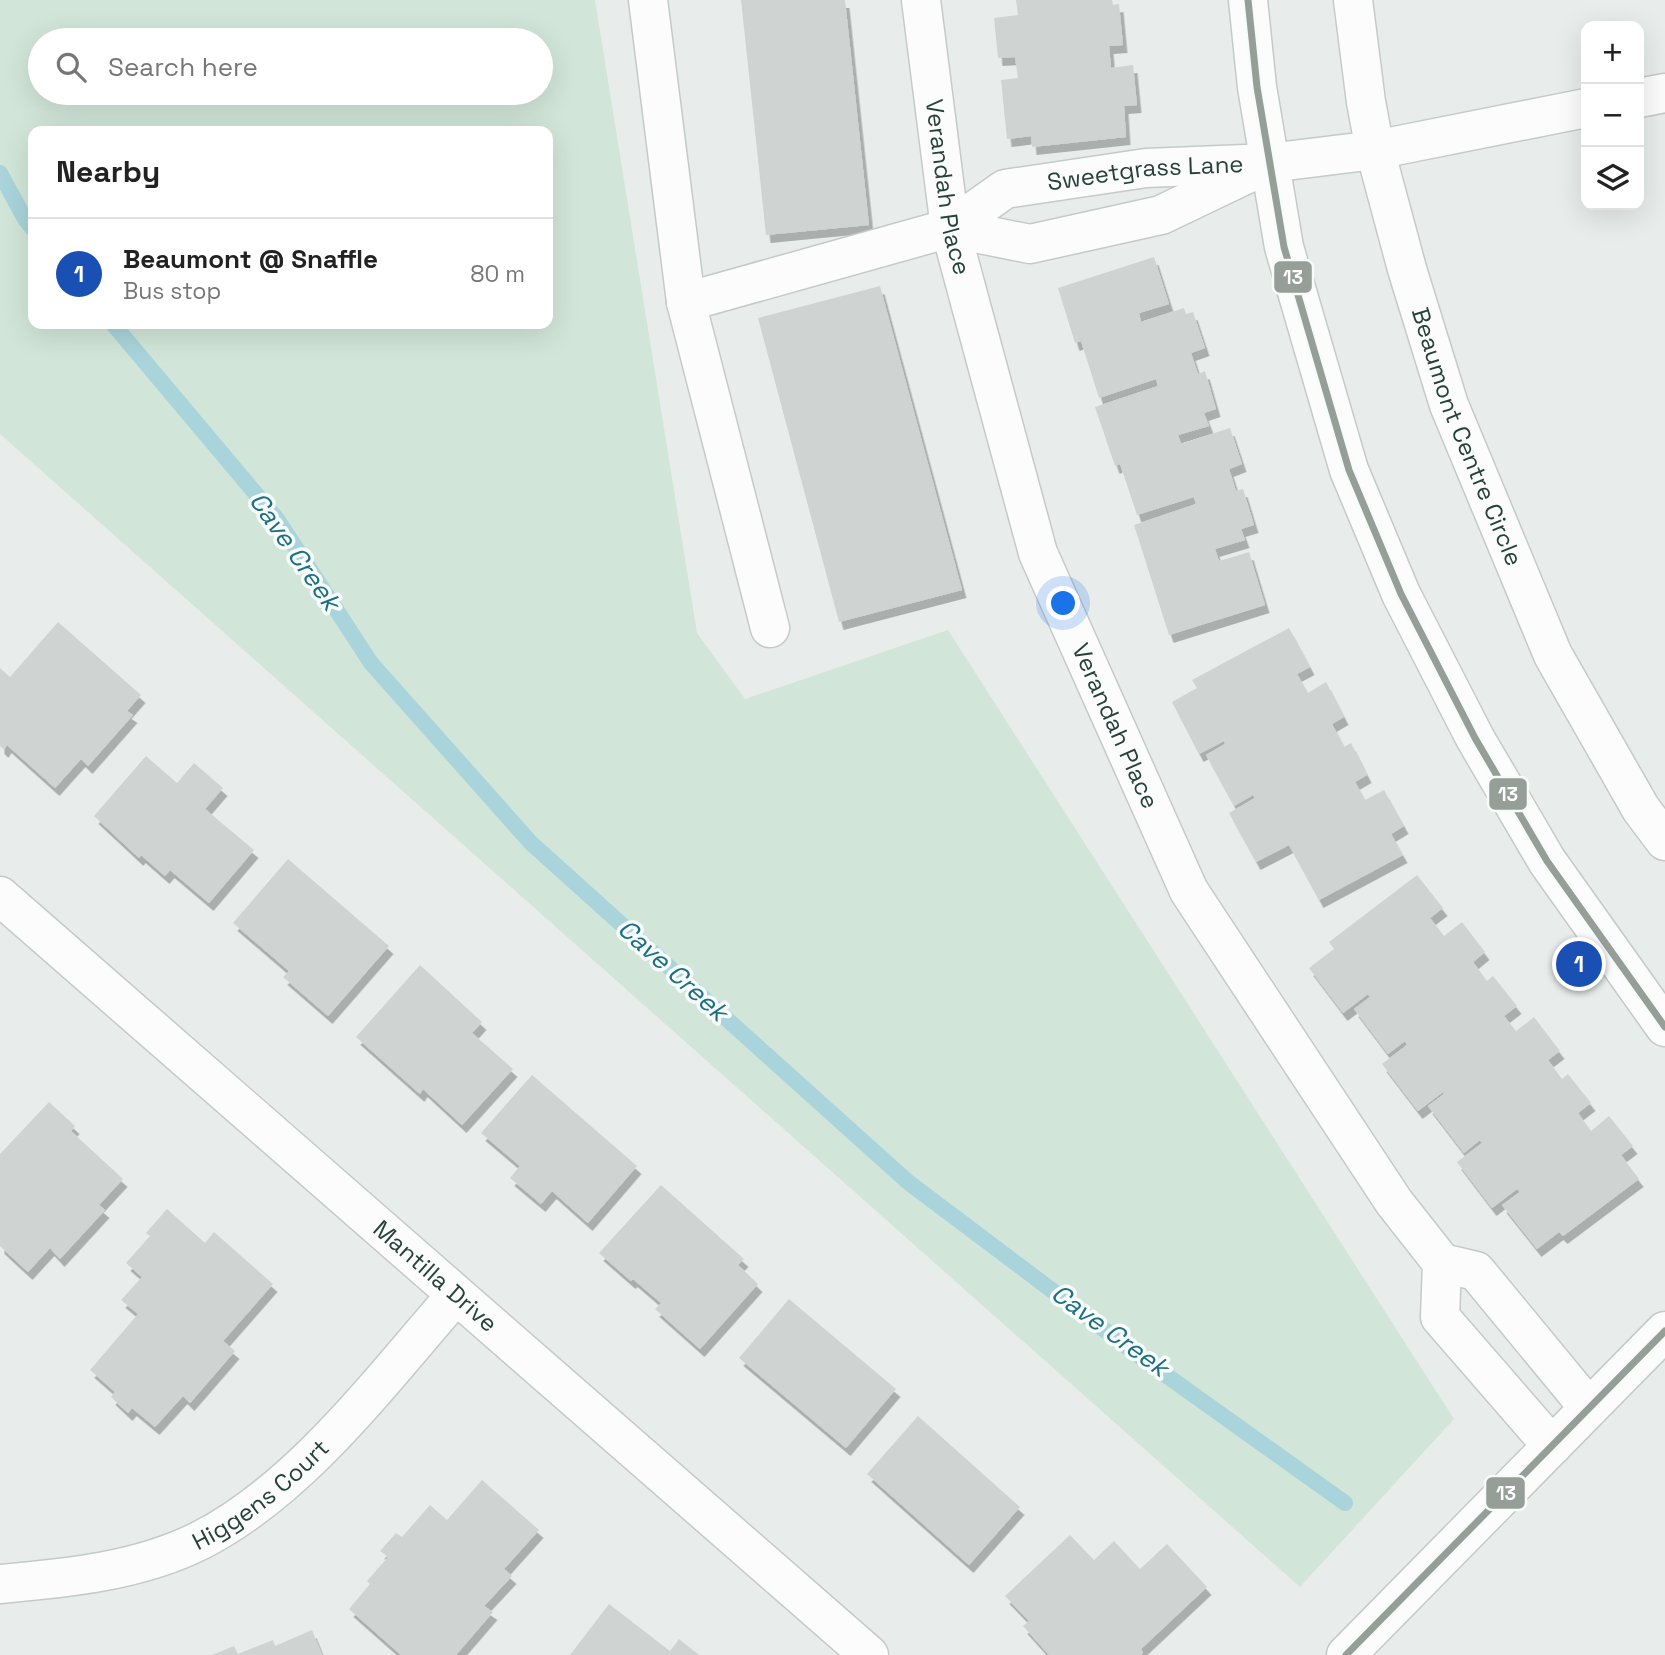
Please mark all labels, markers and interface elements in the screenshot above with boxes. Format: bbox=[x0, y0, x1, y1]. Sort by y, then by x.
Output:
map controls bbox=[1581, 21, 1644, 210]
button: + bbox=[1581, 21, 1644, 84]
search box bbox=[28, 28, 553, 105]
icon: search bbox=[52, 48, 90, 86]
text: Search here bbox=[108, 50, 258, 84]
button: − bbox=[1581, 84, 1644, 147]
street label: Verandah Place bbox=[919, 97, 978, 278]
button: layers bbox=[1581, 147, 1644, 210]
street label: Sweetgrass Lane bbox=[1045, 148, 1244, 198]
text: Nearby bbox=[56, 152, 160, 191]
text: Beaumont @ Snaffle bbox=[123, 242, 378, 276]
text: 1 bbox=[74, 259, 84, 289]
text: 80 m bbox=[470, 259, 525, 289]
line badge: 13 bbox=[1273, 260, 1313, 294]
text: 13 bbox=[1283, 265, 1303, 290]
text: Bus stop bbox=[123, 276, 221, 306]
street label: Beaumont Centre Circle bbox=[1405, 304, 1530, 570]
water label: Cave Creek bbox=[242, 485, 350, 619]
your location bbox=[1046, 586, 1080, 620]
street label: Verandah Place bbox=[1065, 638, 1166, 813]
line badge: 13 bbox=[1488, 777, 1528, 811]
text: 13 bbox=[1498, 782, 1518, 807]
water label: Cave Creek bbox=[611, 911, 738, 1031]
pin: 1 bbox=[1556, 938, 1602, 990]
street label: Mantilla Drive bbox=[367, 1213, 504, 1339]
water label: Cave Creek bbox=[1044, 1276, 1178, 1386]
street label: Higgens Court bbox=[187, 1432, 336, 1557]
line badge: 13 bbox=[1485, 1476, 1526, 1510]
text: 13 bbox=[1496, 1481, 1516, 1506]

